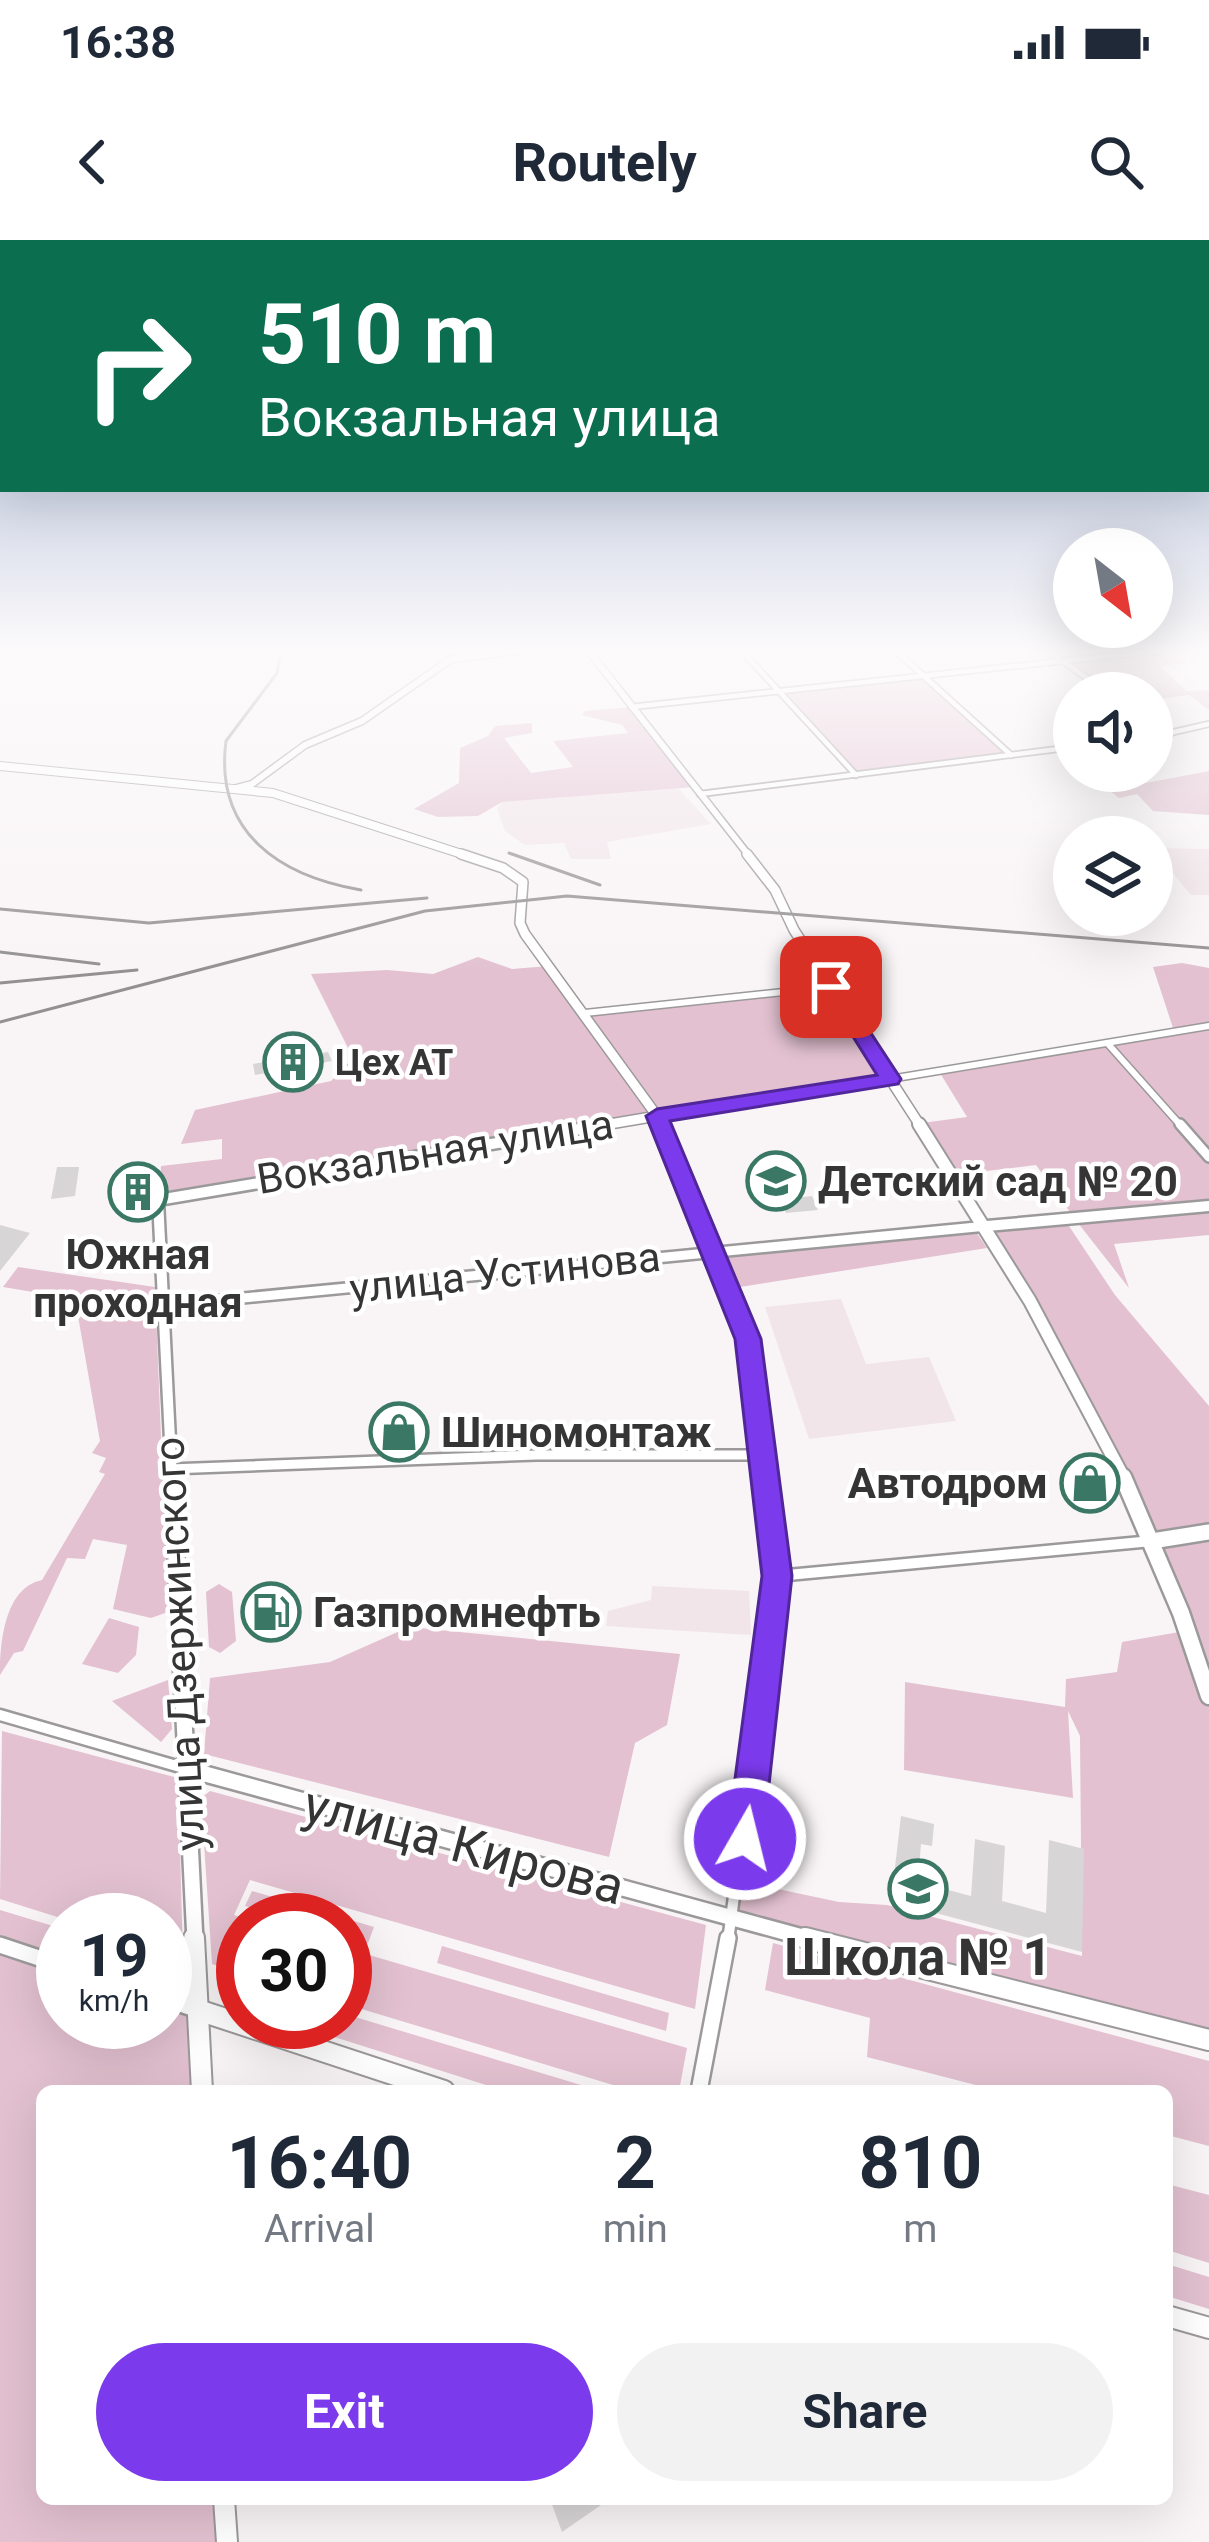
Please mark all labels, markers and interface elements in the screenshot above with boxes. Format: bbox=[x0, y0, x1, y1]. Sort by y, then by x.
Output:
text: 16:38 bbox=[60, 16, 176, 69]
icon: back bbox=[60, 129, 126, 195]
icon: search bbox=[1083, 129, 1149, 195]
text: Routely bbox=[512, 131, 697, 194]
text: 510 m bbox=[258, 285, 496, 384]
icon: right bbox=[60, 288, 216, 444]
text: Вокзальная улица bbox=[258, 386, 721, 449]
north arrow bbox=[1053, 528, 1173, 648]
map controls bbox=[1053, 528, 1173, 936]
button: sound bbox=[1053, 672, 1173, 792]
button: layers bbox=[1053, 816, 1173, 936]
pin bbox=[780, 936, 882, 1038]
icon: arrive bbox=[798, 954, 864, 1020]
building icon: Цех АТ bbox=[262, 1031, 324, 1093]
place label: Цех АТ bbox=[335, 1042, 453, 1084]
street label: Вокзальная улица bbox=[254, 1099, 617, 1204]
school or university icon: Детский сад № 20 bbox=[745, 1150, 807, 1212]
place label: Детский сад № 20 bbox=[818, 1157, 1178, 1206]
building icon: Южная проходная bbox=[107, 1161, 169, 1223]
place label: Южная проходная bbox=[33, 1230, 243, 1327]
street label: улица Устинова bbox=[347, 1232, 663, 1313]
shop icon: Шиномонтаж bbox=[368, 1401, 430, 1463]
place label: Шиномонтаж bbox=[441, 1408, 711, 1457]
street label: улица Дзержинского bbox=[144, 1436, 215, 1852]
shop icon: Автодром bbox=[1059, 1452, 1121, 1514]
place label: Автодром bbox=[848, 1459, 1048, 1508]
fuel station icon: Газпромнефть bbox=[240, 1581, 302, 1643]
place label: Газпромнефть bbox=[313, 1588, 601, 1637]
street label: улица Кирова bbox=[297, 1774, 630, 1917]
position arrow bbox=[682, 1776, 808, 1902]
school or university icon: Школа № 1 bbox=[887, 1858, 949, 1920]
speed limit sign: 30 bbox=[216, 1893, 372, 2049]
text: 19 bbox=[80, 1920, 148, 1991]
place label: Школа № 1 bbox=[784, 1928, 1052, 1987]
text: km/h bbox=[79, 1983, 149, 2018]
text: 16:40 bbox=[227, 2121, 412, 2206]
text: 2 bbox=[615, 2121, 656, 2206]
text: 810 bbox=[858, 2121, 982, 2206]
text: Arrival bbox=[264, 2206, 375, 2252]
text: min bbox=[603, 2206, 668, 2252]
text: m bbox=[903, 2206, 938, 2252]
button: Exit bbox=[96, 2343, 593, 2481]
button: Share bbox=[617, 2343, 1113, 2481]

